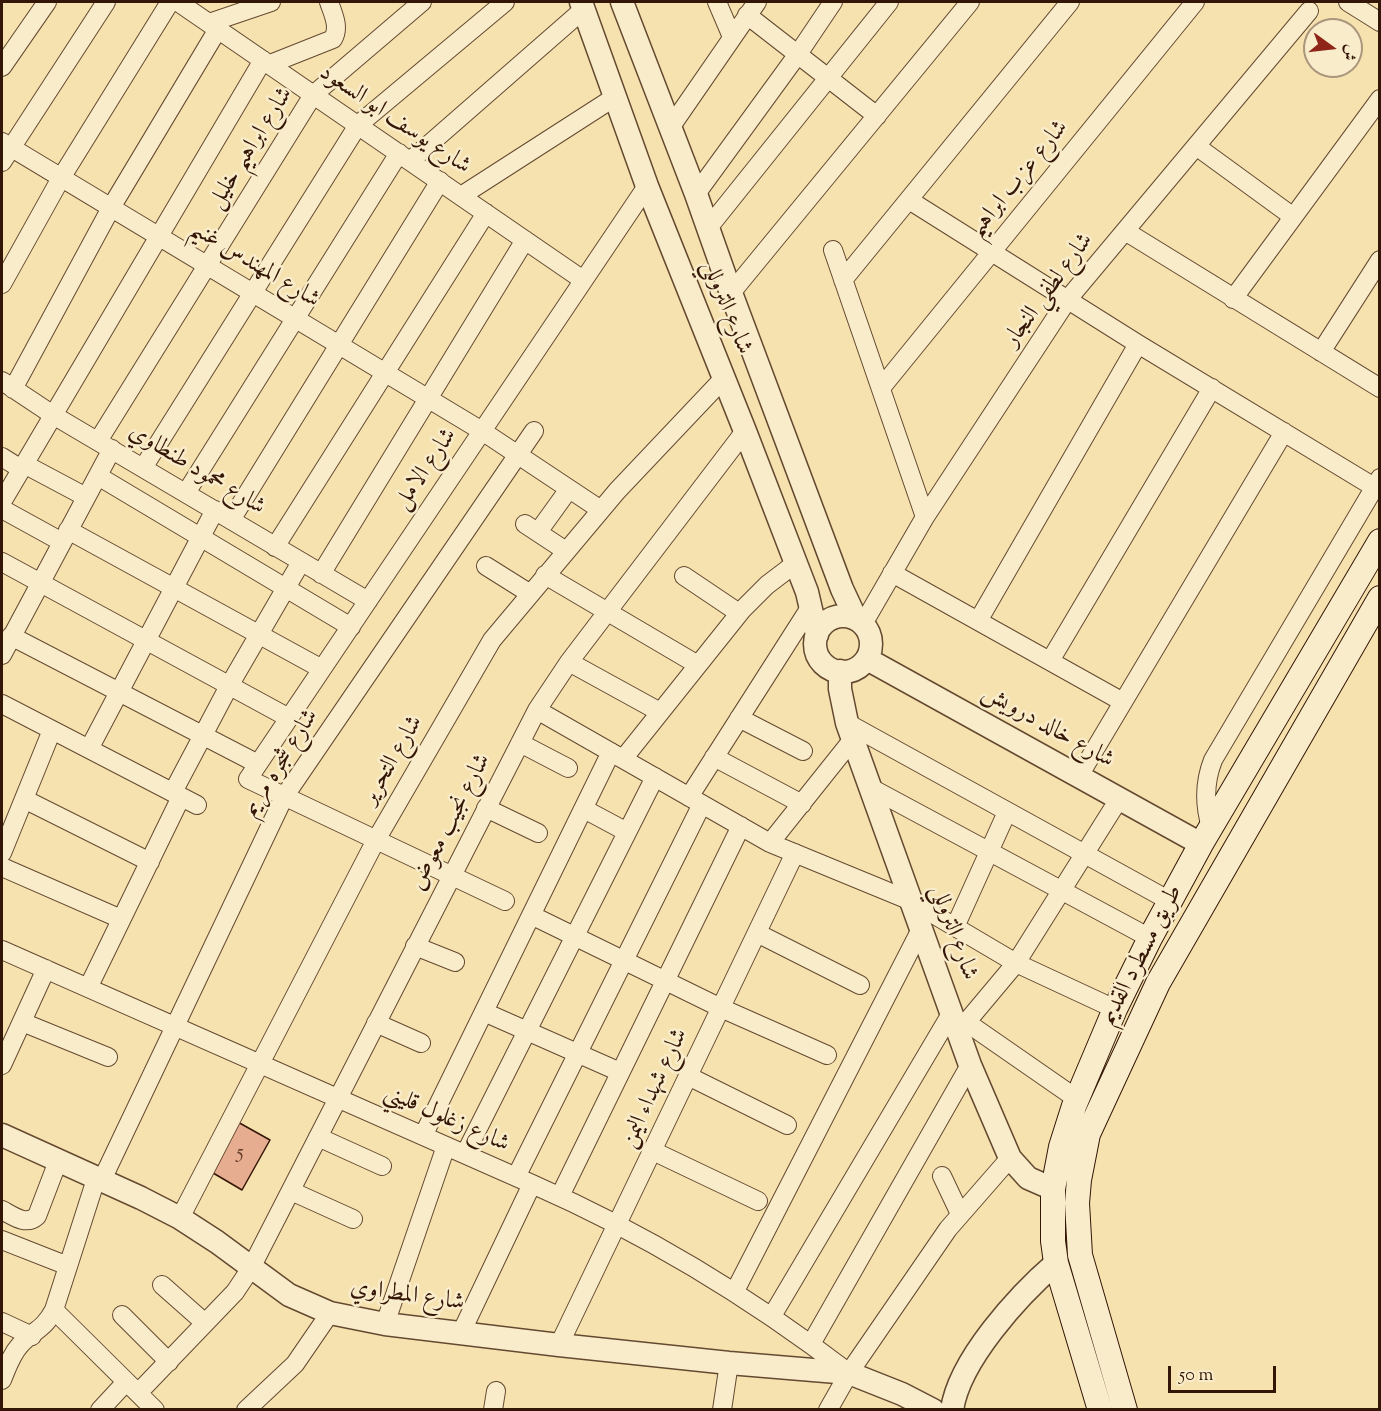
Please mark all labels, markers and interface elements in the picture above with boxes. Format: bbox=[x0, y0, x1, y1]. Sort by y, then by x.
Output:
north arrow bbox=[1303, 18, 1363, 78]
text: ش bbox=[1336, 42, 1362, 63]
street label: شارع يوسف ابو السعود bbox=[313, 60, 475, 182]
street label: شارع ابراهيم خليل bbox=[203, 83, 301, 215]
street label: شارع عزب ابراهيم bbox=[964, 115, 1076, 245]
street label: شارع المهندس غنيم bbox=[184, 216, 324, 316]
street label: شارع لطفي النجار bbox=[999, 228, 1101, 354]
street label: شارع التروللي bbox=[693, 257, 757, 359]
street label: شارع محمود طنطاوي bbox=[122, 419, 270, 523]
street label: شارع الامل bbox=[389, 424, 465, 516]
street label: شارع خالد درويش bbox=[976, 680, 1118, 776]
street label: شارع شجره مريم bbox=[238, 705, 326, 823]
street label: شارع التحرير bbox=[357, 711, 431, 811]
street label: شارع نجيب معوض bbox=[405, 750, 499, 896]
street label: شارع التروللي bbox=[922, 881, 982, 985]
street label: طريق مسطرد القديم bbox=[1095, 881, 1191, 1031]
street label: شارع شهداء اليمن bbox=[616, 1025, 696, 1153]
street label: شارع زغلول قليني bbox=[379, 1080, 513, 1160]
house number: 5 bbox=[236, 1141, 244, 1167]
street label: شارع المطراوي bbox=[348, 1275, 466, 1319]
scale bar bbox=[1171, 1354, 1279, 1392]
text: 50 m bbox=[1179, 1363, 1213, 1389]

